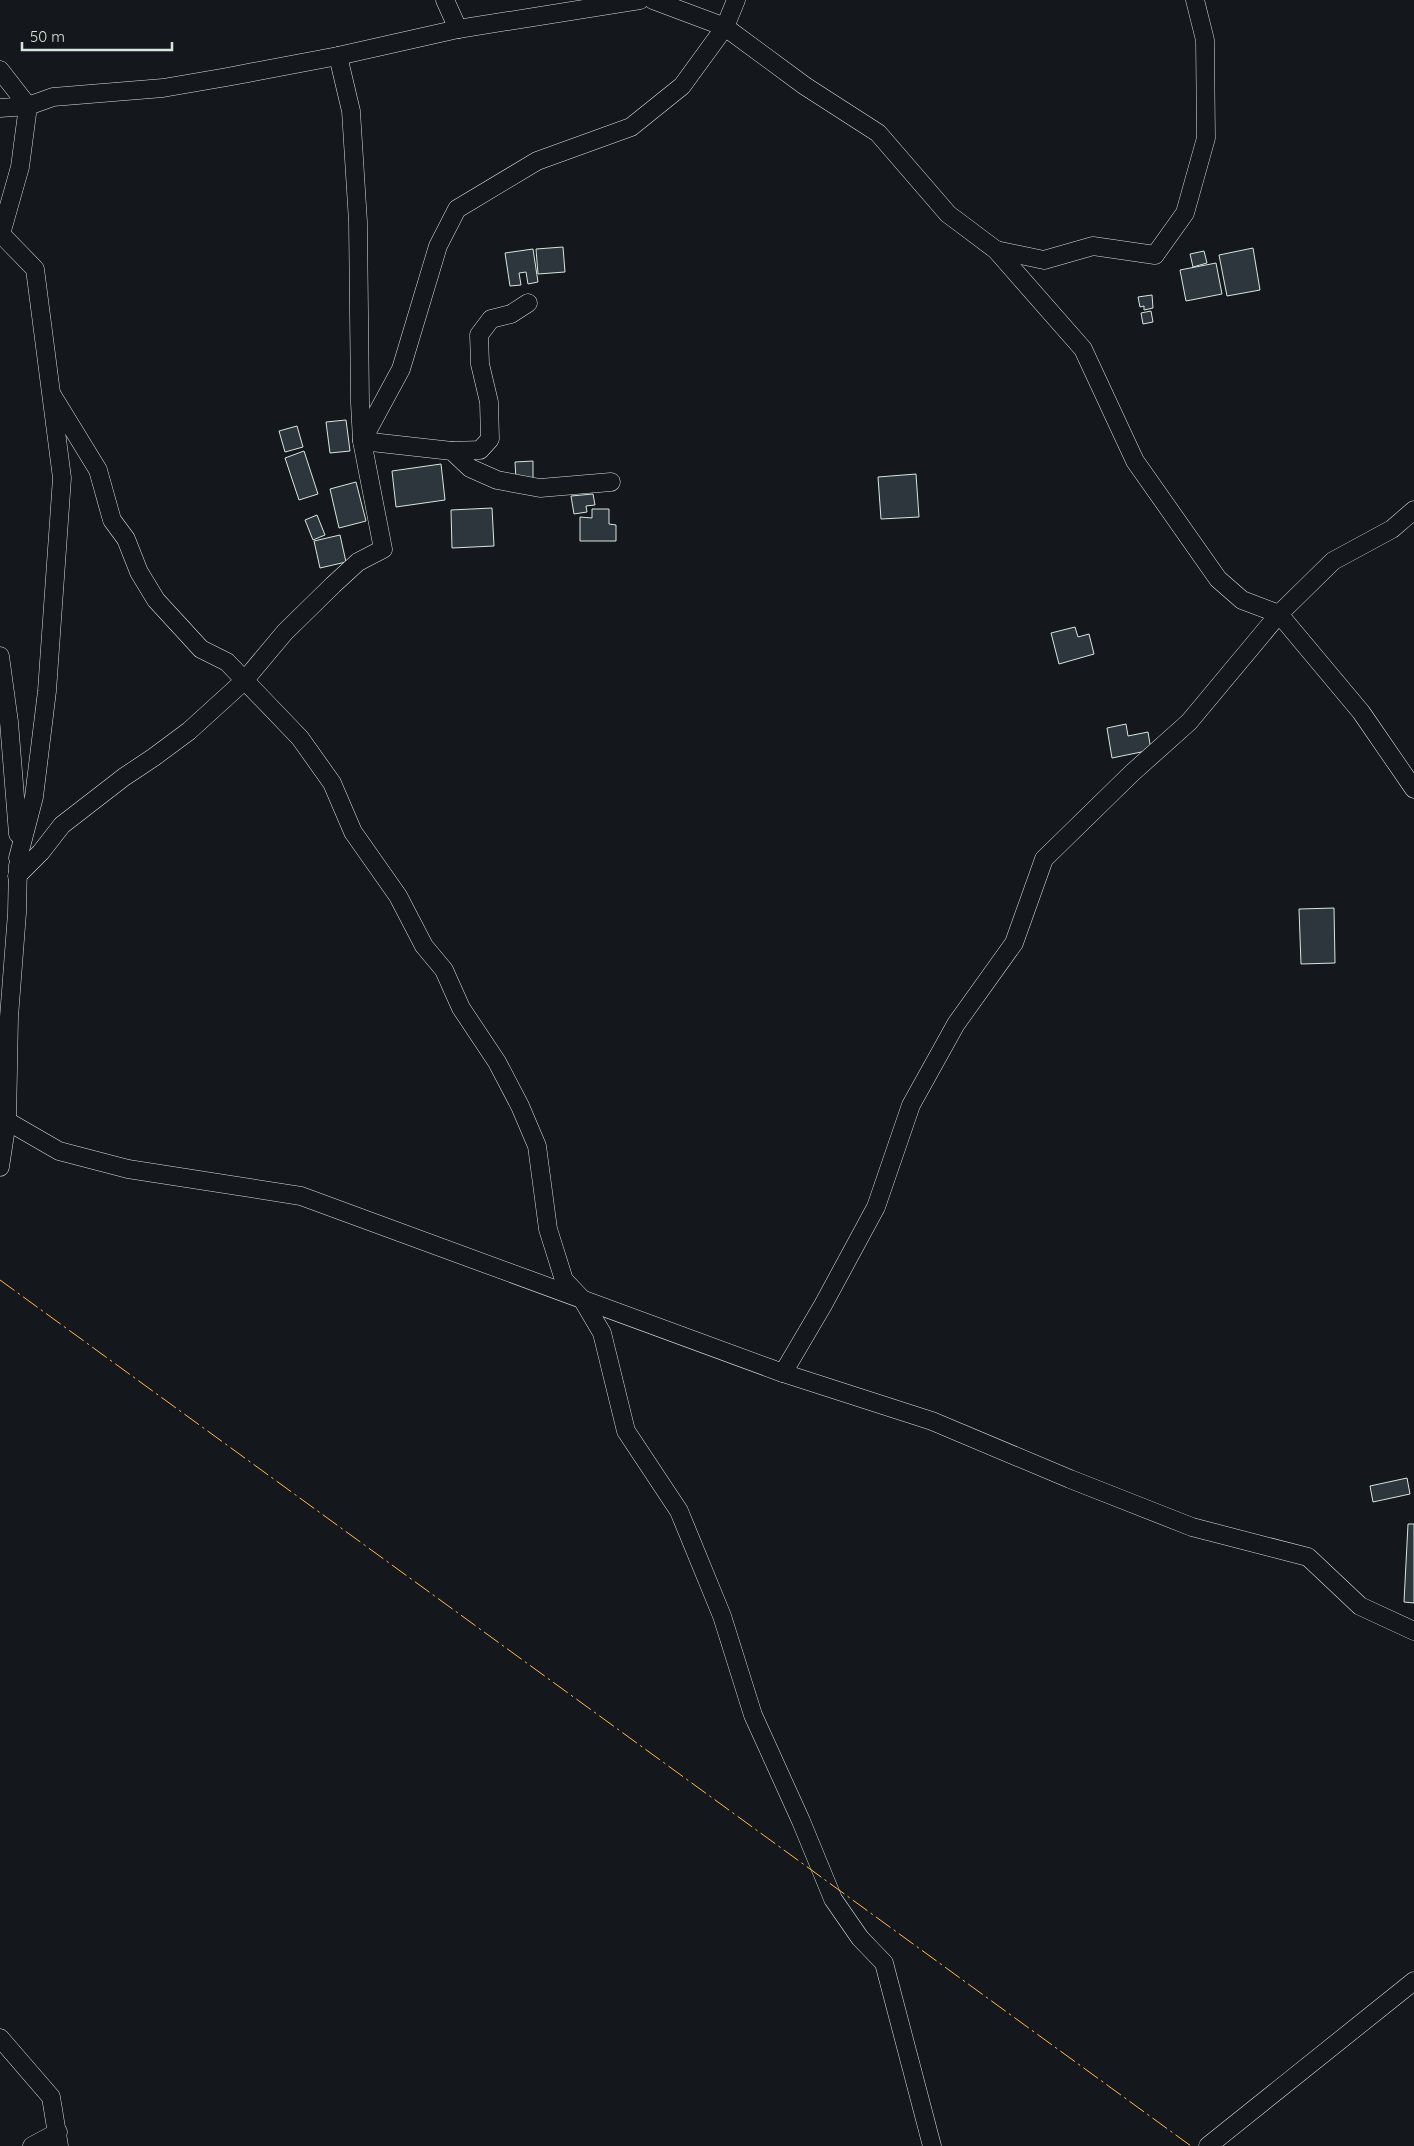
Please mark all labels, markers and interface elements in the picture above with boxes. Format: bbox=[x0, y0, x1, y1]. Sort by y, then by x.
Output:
scale bar bbox=[22, 20, 172, 52]
text: 50 m bbox=[30, 27, 65, 46]

